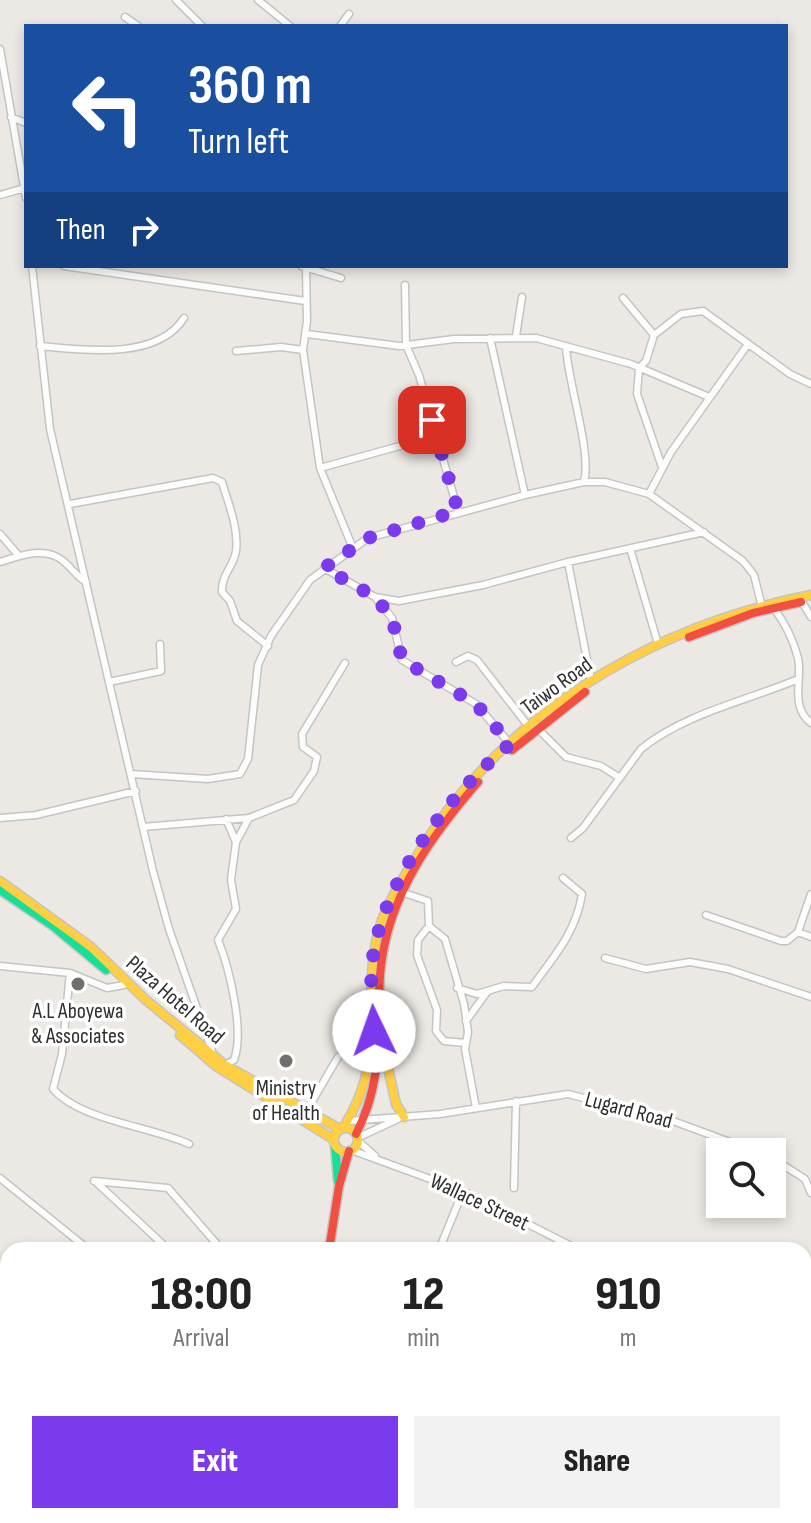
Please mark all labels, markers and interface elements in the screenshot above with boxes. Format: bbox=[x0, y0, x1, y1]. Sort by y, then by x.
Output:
text: 360 m bbox=[188, 53, 312, 120]
icon: left bbox=[56, 56, 160, 160]
text: Turn left bbox=[188, 121, 289, 164]
icon: right bbox=[122, 208, 166, 252]
text: Then bbox=[56, 212, 106, 248]
pin bbox=[398, 386, 466, 454]
icon: arrive bbox=[410, 398, 454, 442]
street label: Taiwo Road bbox=[516, 651, 598, 721]
street label: Plaza Hotel Road bbox=[120, 950, 230, 1050]
marker: A.L Aboyewa & Associates bbox=[69, 975, 87, 993]
position arrow bbox=[332, 989, 416, 1073]
place label: A.L Aboyewa & Associates bbox=[31, 998, 125, 1050]
marker: Ministry of Health bbox=[277, 1052, 295, 1070]
place label: Ministry of Health bbox=[252, 1075, 320, 1127]
street label: Lugard Road bbox=[582, 1086, 675, 1135]
map controls bbox=[706, 1138, 786, 1218]
button: search bbox=[706, 1138, 786, 1218]
street label: Wallace Street bbox=[425, 1168, 534, 1237]
text: 18:00 bbox=[150, 1266, 252, 1323]
text: 12 bbox=[403, 1266, 444, 1323]
text: 910 bbox=[595, 1266, 662, 1323]
text: Arrival bbox=[173, 1323, 229, 1354]
text: min bbox=[407, 1323, 440, 1354]
text: m bbox=[620, 1323, 637, 1354]
button: Exit bbox=[32, 1416, 398, 1508]
button: Share bbox=[414, 1416, 780, 1508]

